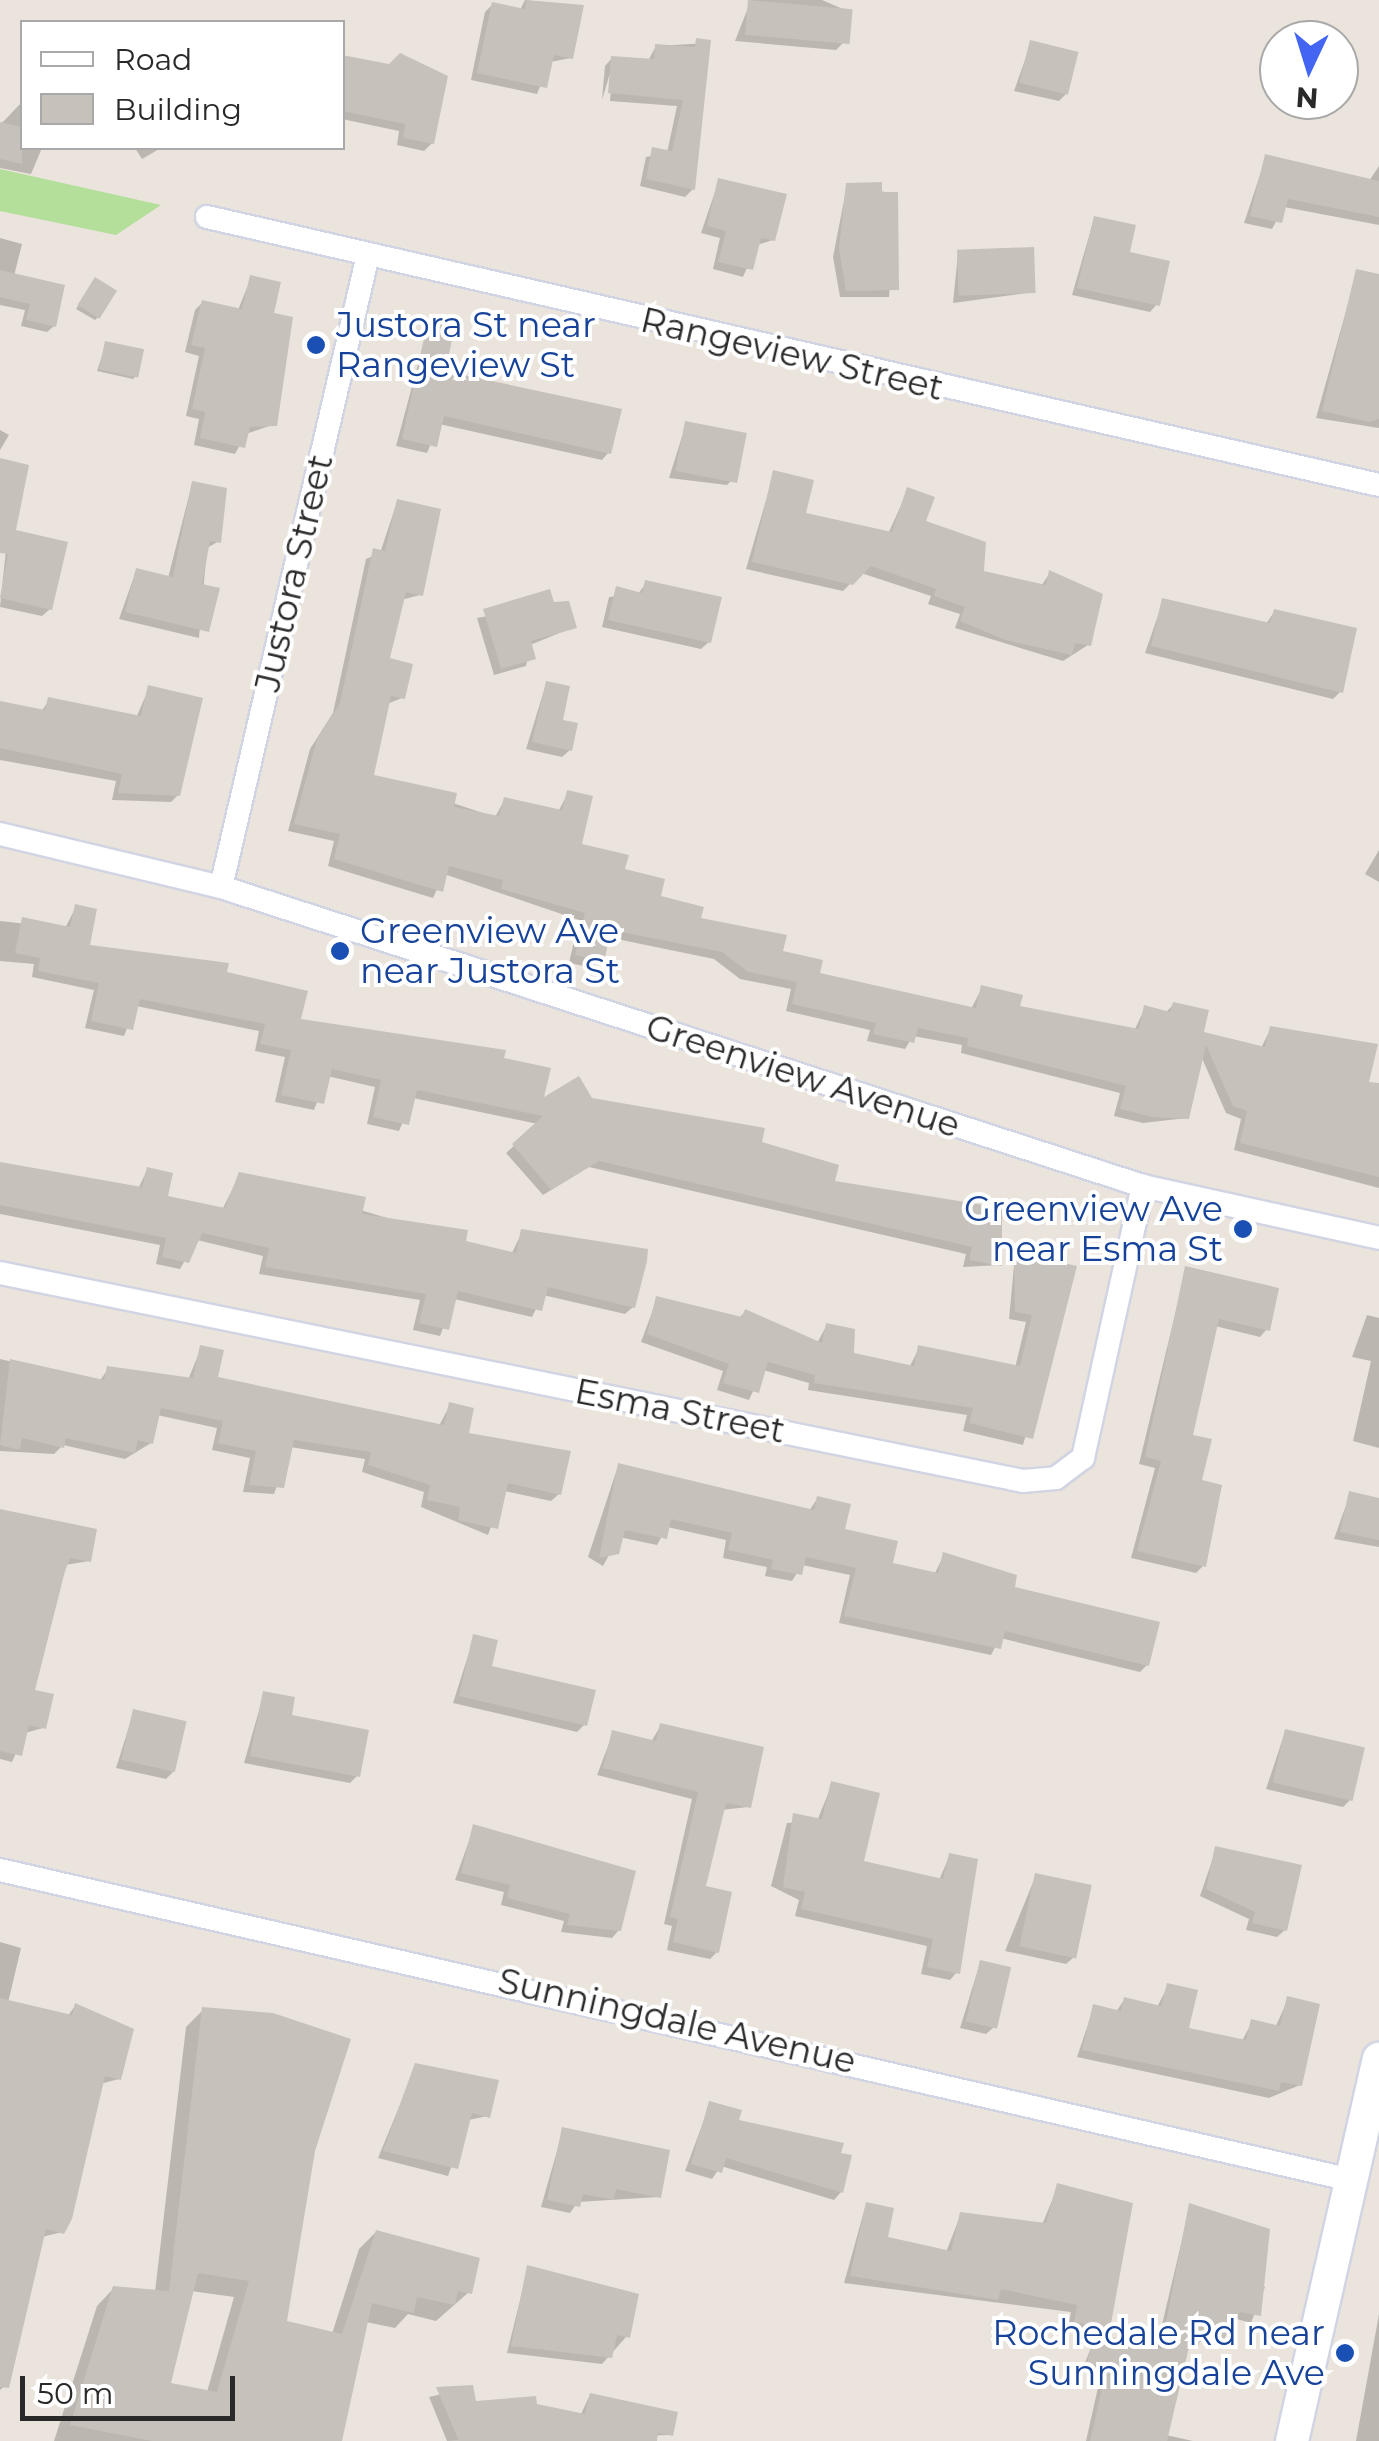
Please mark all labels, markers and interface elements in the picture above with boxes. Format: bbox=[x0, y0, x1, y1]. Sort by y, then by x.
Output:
legend bbox=[20, 20, 345, 150]
north arrow bbox=[1259, 20, 1359, 120]
text: Road bbox=[114, 41, 192, 78]
text: N bbox=[1295, 80, 1320, 116]
text: Building bbox=[114, 91, 242, 128]
street label: Rangeview Street bbox=[637, 299, 947, 409]
place label: Justora St near Rangeview St bbox=[336, 304, 596, 386]
marker: Justora St near Rangeview St bbox=[305, 334, 327, 356]
street label: Justora Street bbox=[246, 450, 342, 696]
place label: Greenview Ave near Justora St bbox=[360, 910, 620, 992]
marker: Greenview Ave near Justora St bbox=[329, 940, 351, 962]
street label: Greenview Avenue bbox=[641, 1005, 965, 1147]
place label: Greenview Ave near Esma St bbox=[964, 1188, 1223, 1270]
marker: Greenview Ave near Esma St bbox=[1232, 1218, 1254, 1240]
street label: Esma Street bbox=[571, 1370, 789, 1452]
street label: Sunningdale Avenue bbox=[494, 1959, 860, 2083]
place label: Rochedale Rd near Sunningdale Ave bbox=[992, 2312, 1325, 2394]
marker: Rochedale Rd near Sunningdale Ave bbox=[1334, 2342, 1356, 2364]
scale bar bbox=[25, 2356, 240, 2418]
text: 50 m bbox=[37, 2375, 114, 2412]

